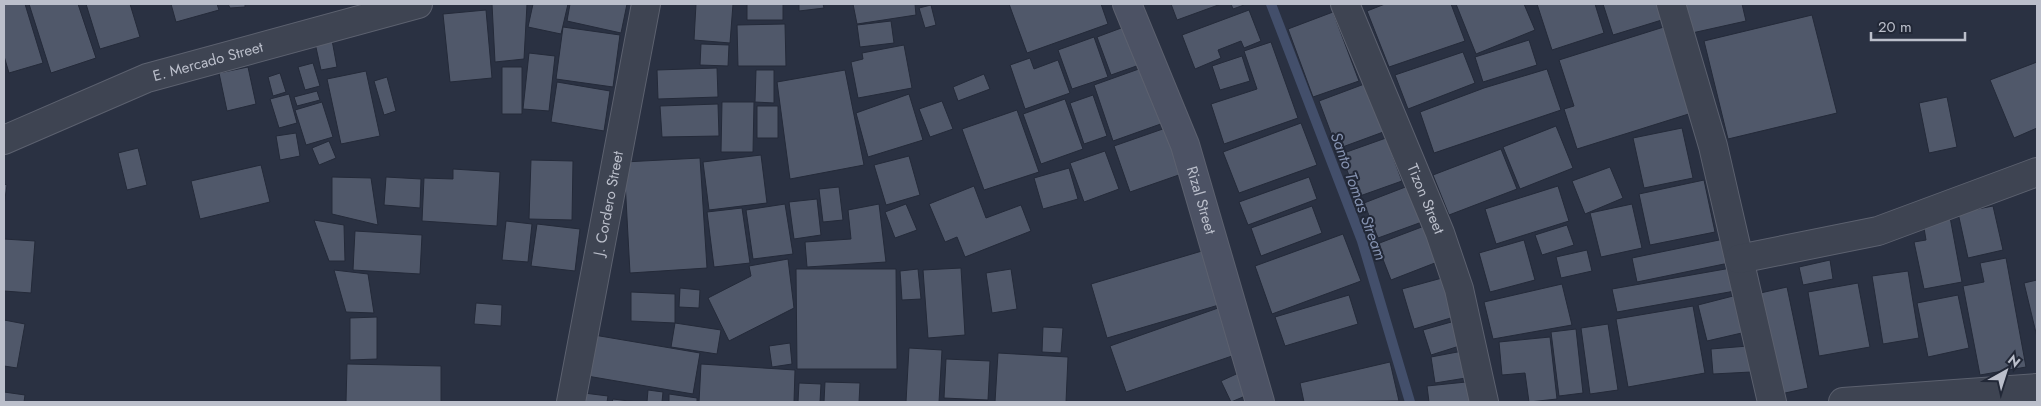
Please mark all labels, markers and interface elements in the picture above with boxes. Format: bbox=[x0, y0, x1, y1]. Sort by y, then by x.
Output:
scale bar bbox=[1871, 10, 1965, 42]
text: 20 m bbox=[1878, 16, 1912, 38]
street label: E. Mercado Street bbox=[150, 36, 266, 87]
water label: Santo Tomas Stream bbox=[1325, 129, 1392, 264]
street label: J. Cordero Street bbox=[587, 149, 629, 260]
street label: Tizon Street bbox=[1402, 160, 1450, 238]
street label: Rizal Street bbox=[1181, 163, 1222, 237]
north arrow bbox=[1981, 346, 2031, 396]
text: N bbox=[2004, 350, 2025, 372]

